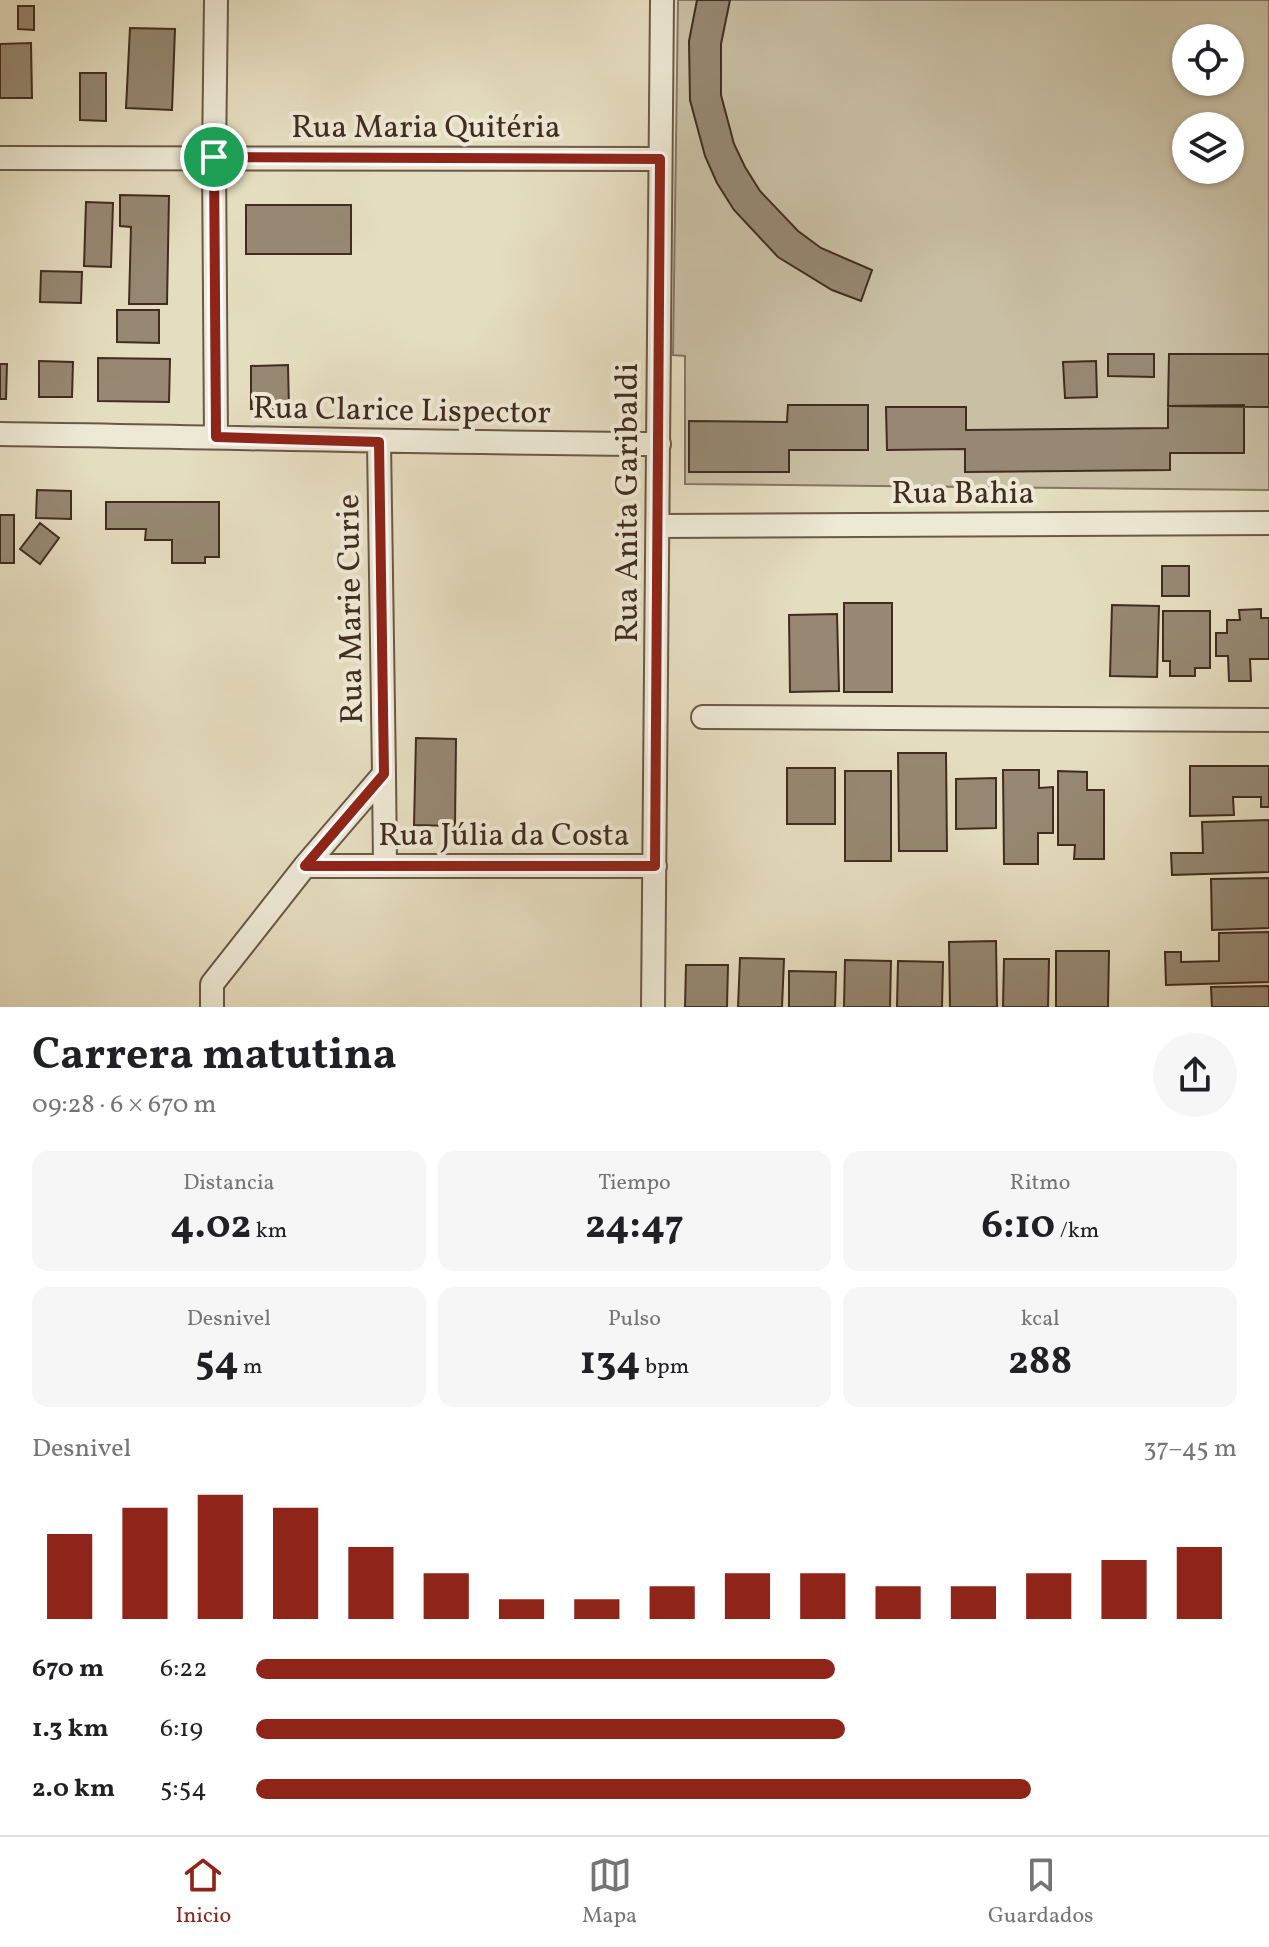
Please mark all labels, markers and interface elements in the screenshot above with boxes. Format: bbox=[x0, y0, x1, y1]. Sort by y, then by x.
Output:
map controls bbox=[1172, 24, 1244, 184]
button: locate bbox=[1172, 24, 1244, 96]
street label: Rua Maria Quitéria bbox=[291, 107, 561, 151]
button: layers bbox=[1172, 112, 1244, 184]
pin bbox=[180, 123, 248, 191]
icon: arrive bbox=[192, 135, 236, 179]
street label: Rua Anita Garibaldi bbox=[607, 363, 651, 643]
street label: Rua Clarice Lispector bbox=[253, 387, 551, 437]
street label: Rua Bahia bbox=[892, 473, 1034, 517]
street label: Rua Marie Curie bbox=[328, 494, 376, 724]
street label: Rua Júlia da Costa bbox=[378, 815, 630, 859]
text: Carrera matutina bbox=[32, 1026, 397, 1087]
button: share bbox=[1153, 1033, 1237, 1117]
text: 09:28 · 6 × 670 m bbox=[32, 1087, 217, 1123]
text: Distancia bbox=[183, 1168, 274, 1199]
text: Tiempo bbox=[598, 1168, 671, 1199]
text: Ritmo bbox=[1010, 1168, 1070, 1199]
text: 4.02 bbox=[170, 1199, 251, 1255]
text: 24:47 bbox=[585, 1199, 684, 1255]
text: 6:10 bbox=[981, 1199, 1055, 1255]
text: km bbox=[251, 1216, 287, 1247]
text: /km bbox=[1055, 1216, 1099, 1247]
text: Desnivel bbox=[187, 1304, 271, 1335]
text: Pulso bbox=[608, 1304, 661, 1335]
text: kcal bbox=[1021, 1304, 1060, 1335]
text: 54 bbox=[195, 1335, 239, 1391]
text: 134 bbox=[580, 1335, 641, 1391]
text: 288 bbox=[1008, 1335, 1072, 1391]
text: m bbox=[239, 1352, 263, 1383]
text: bpm bbox=[641, 1352, 689, 1383]
text: Desnivel bbox=[32, 1431, 131, 1467]
text: 37–45 m bbox=[1143, 1431, 1237, 1467]
text: 670 m bbox=[32, 1651, 104, 1687]
text: 6:22 bbox=[160, 1651, 207, 1687]
text: 1.3 km bbox=[32, 1711, 109, 1747]
text: 6:19 bbox=[160, 1711, 203, 1747]
text: 2.0 km bbox=[32, 1771, 115, 1807]
text: 5:54 bbox=[160, 1771, 207, 1807]
tab: Inicio bbox=[175, 1853, 231, 1932]
tab: Mapa bbox=[582, 1853, 637, 1932]
tab: Guardados bbox=[988, 1853, 1094, 1932]

